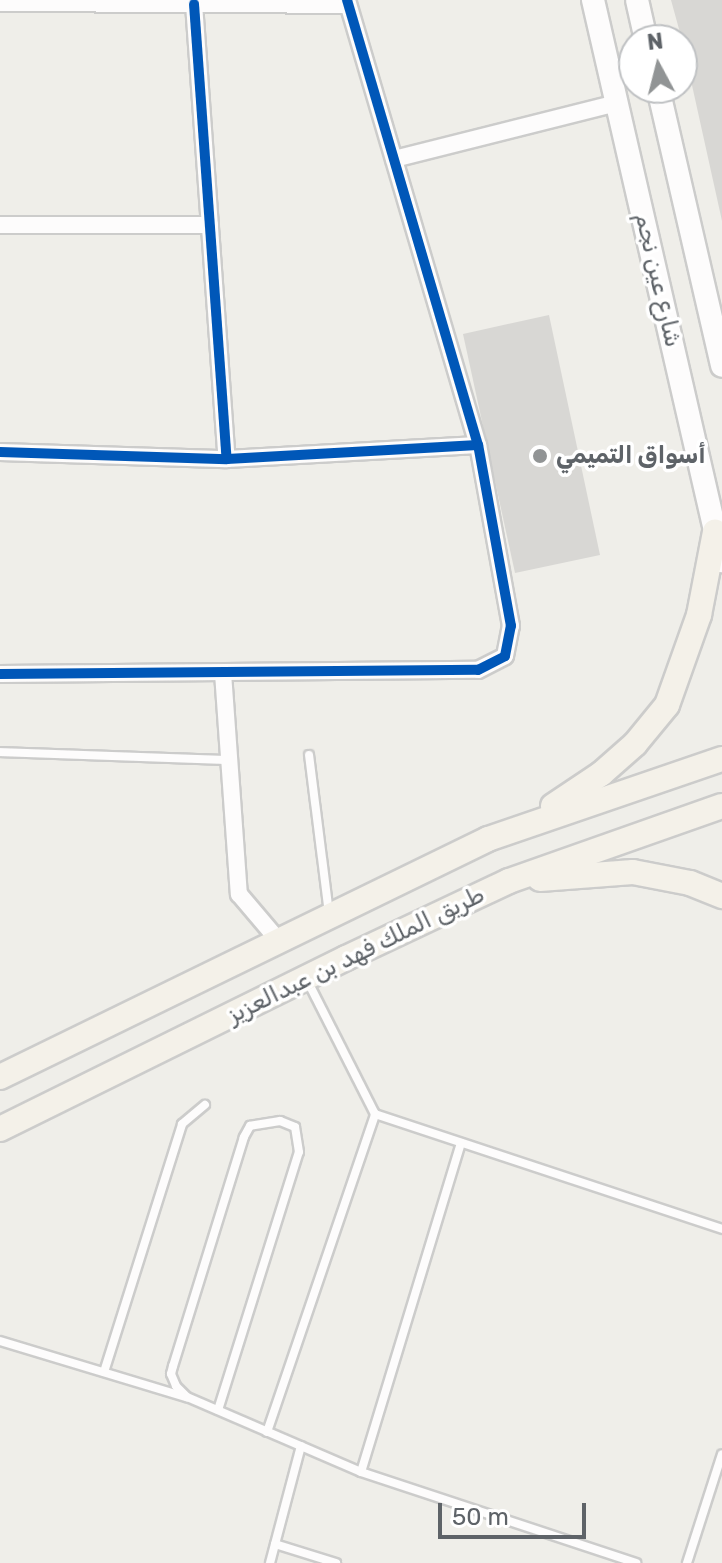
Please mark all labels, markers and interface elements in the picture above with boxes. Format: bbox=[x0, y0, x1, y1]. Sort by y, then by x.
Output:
north arrow bbox=[618, 24, 698, 104]
text: N bbox=[646, 27, 665, 56]
street label: شارع عين نجم bbox=[629, 210, 687, 350]
place label: أسواق التميمي bbox=[556, 442, 706, 470]
marker: أسواق التميمي bbox=[531, 447, 549, 465]
street label: طريق الملك فهد بن عبدالعزيز bbox=[223, 880, 489, 1030]
scale bar bbox=[442, 1487, 590, 1537]
text: 50 m bbox=[452, 1503, 509, 1531]

